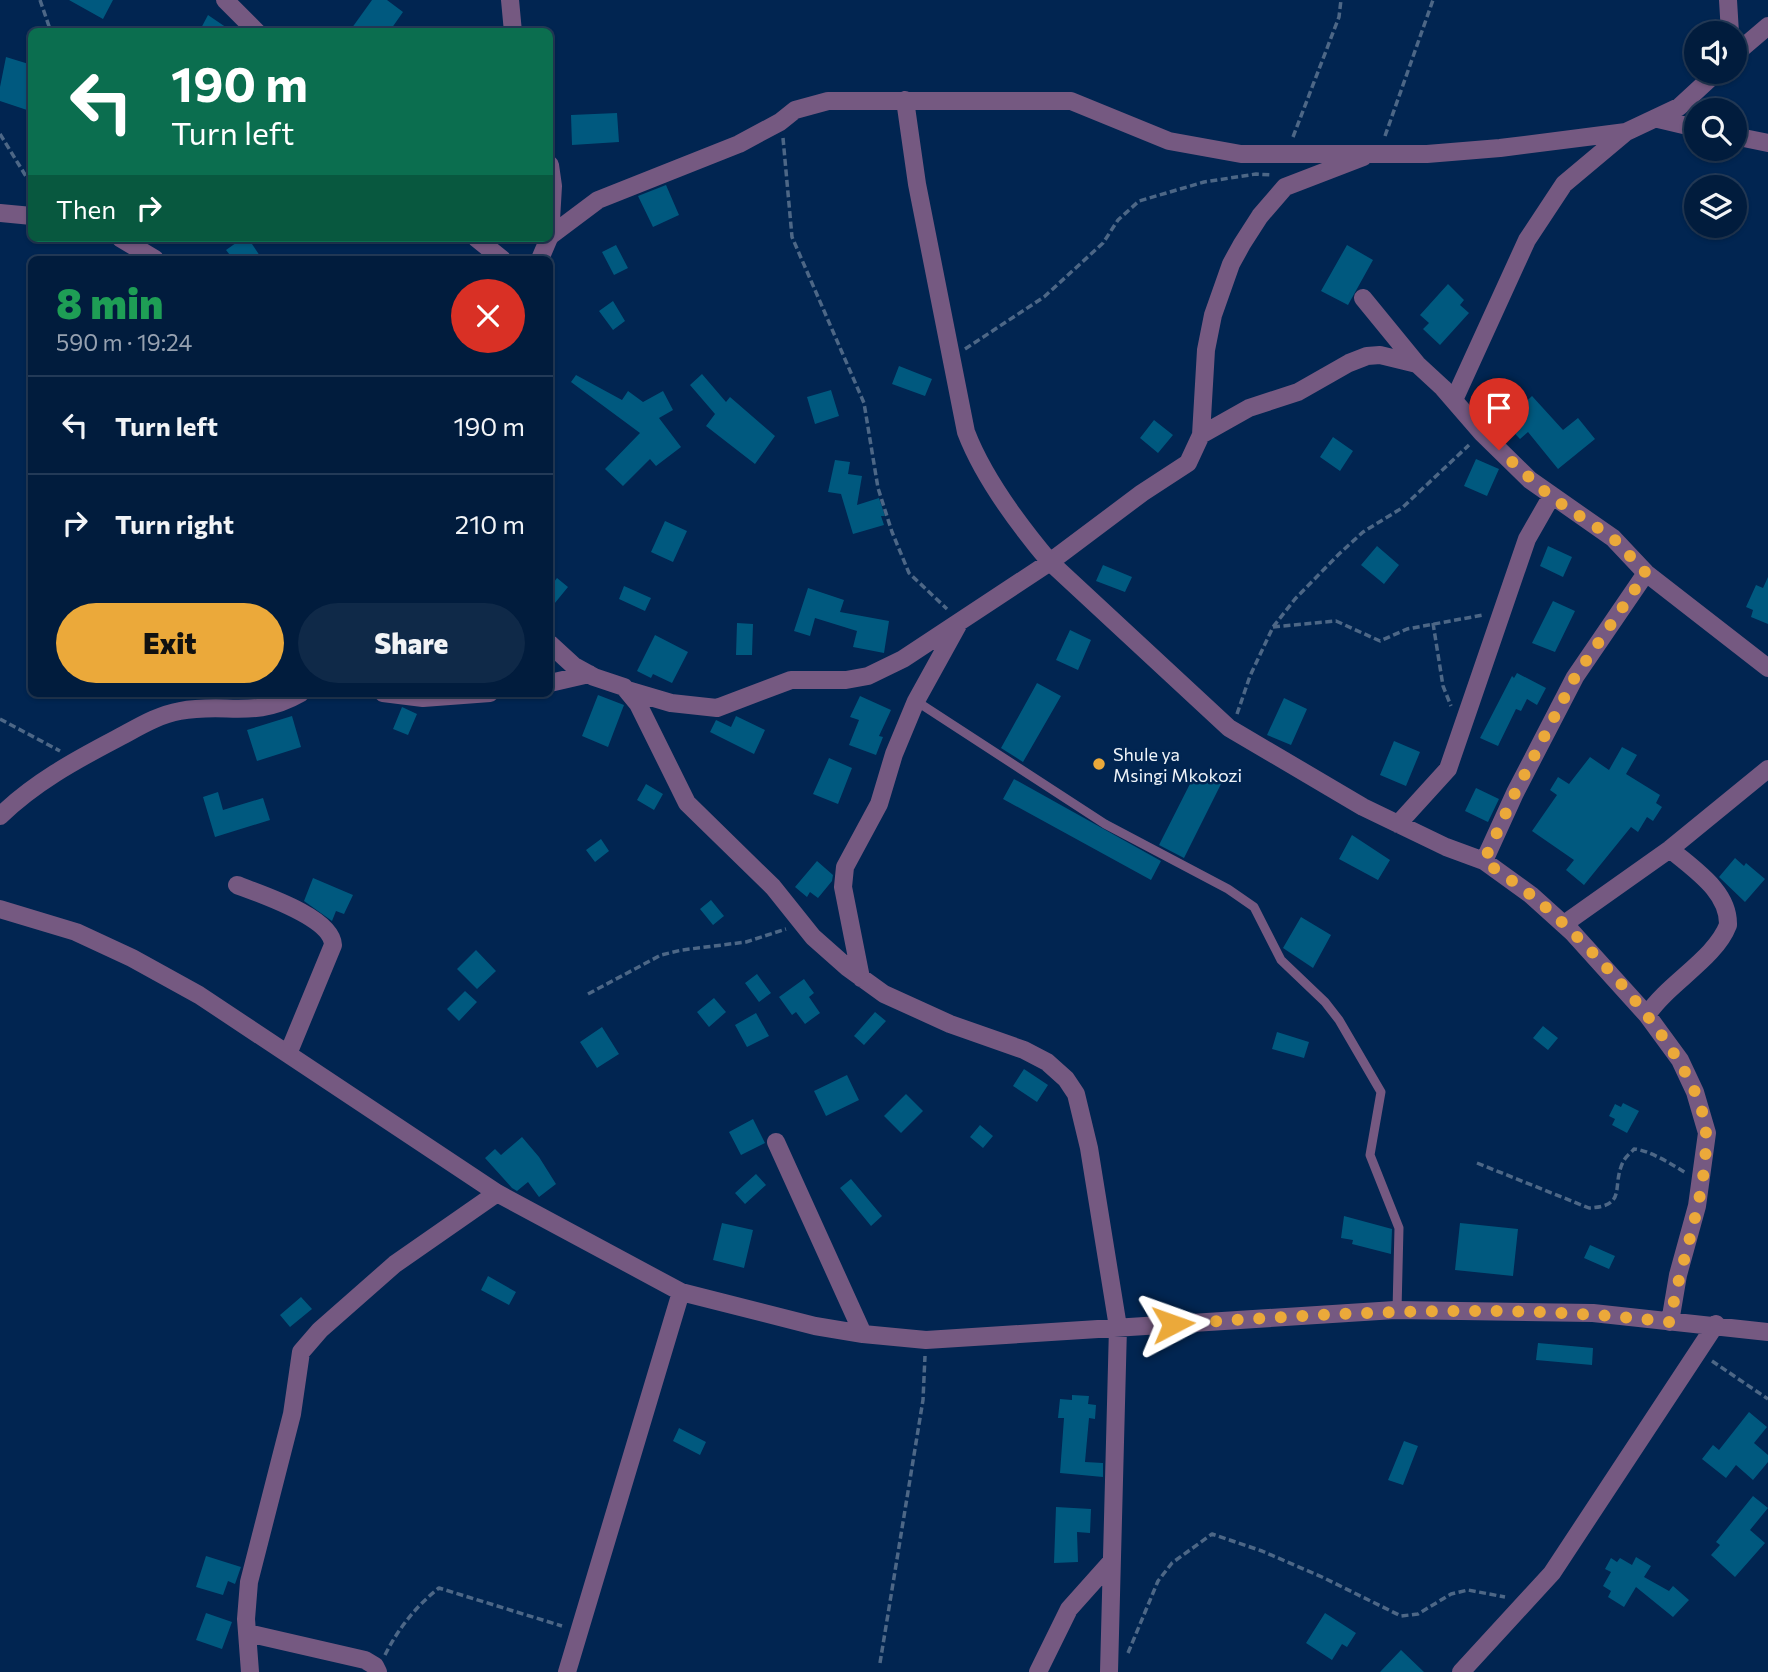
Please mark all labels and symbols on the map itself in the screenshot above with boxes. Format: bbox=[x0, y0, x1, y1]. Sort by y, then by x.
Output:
pin bbox=[1469, 378, 1529, 450]
place label: Shule ya Msingi Mkokozi bbox=[1113, 743, 1242, 786]
marker: Shule ya Msingi Mkokozi bbox=[1091, 756, 1107, 772]
position arrow bbox=[1136, 1287, 1210, 1361]

